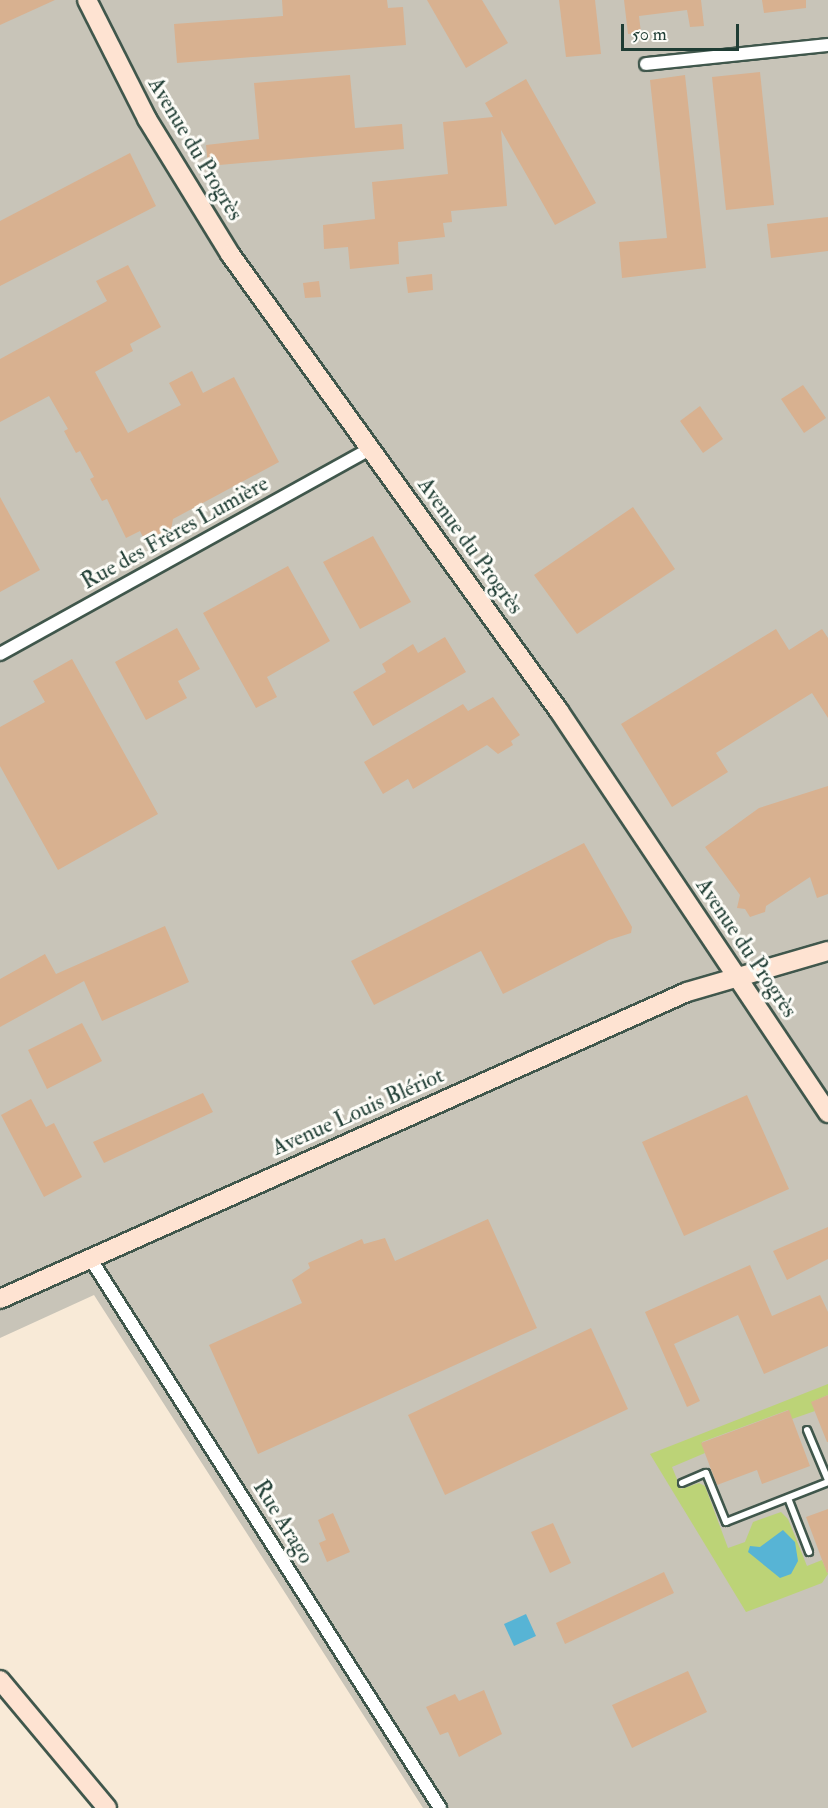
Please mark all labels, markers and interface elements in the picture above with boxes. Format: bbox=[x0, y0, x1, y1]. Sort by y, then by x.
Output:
scale bar bbox=[624, 12, 742, 50]
text: 50 m bbox=[632, 23, 667, 46]
street label: Avenue du Progrès bbox=[142, 73, 248, 225]
street label: Rue des Frères Lumière bbox=[77, 471, 273, 595]
street label: Avenue du Progrès bbox=[412, 473, 528, 619]
street label: Avenue du Progrès bbox=[690, 873, 802, 1023]
street label: Avenue Louis Blériot bbox=[268, 1062, 448, 1162]
street label: Rue Arago bbox=[247, 1475, 319, 1569]

